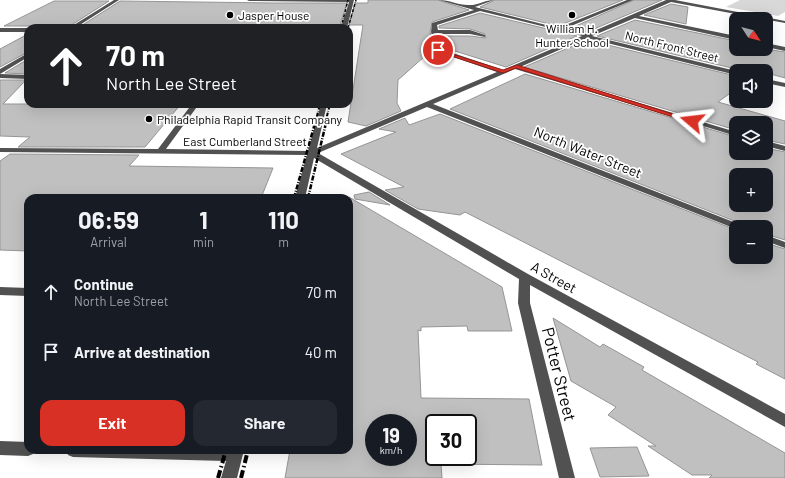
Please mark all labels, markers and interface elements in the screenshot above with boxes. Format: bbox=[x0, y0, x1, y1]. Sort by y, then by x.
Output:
place label: Jasper House bbox=[238, 8, 310, 22]
marker: Jasper House bbox=[225, 10, 235, 20]
marker: William H. Hunter School bbox=[567, 10, 577, 20]
north arrow bbox=[729, 12, 773, 56]
map controls bbox=[729, 12, 773, 264]
place label: William H. Hunter School bbox=[535, 21, 609, 49]
street label: North Front Street bbox=[624, 28, 720, 64]
pin bbox=[421, 33, 455, 67]
text: 70 m bbox=[106, 38, 165, 72]
icon: arrive bbox=[427, 39, 449, 61]
icon: ahead bbox=[40, 40, 92, 92]
button: sound bbox=[729, 64, 773, 108]
text: North Lee Street bbox=[106, 72, 237, 94]
position arrow bbox=[671, 100, 713, 142]
place label: Philadelphia Rapid Transit Company bbox=[157, 112, 343, 126]
marker: Philadelphia Rapid Transit Company bbox=[144, 114, 154, 124]
button: layers bbox=[729, 116, 773, 160]
street label: North Water Street bbox=[531, 123, 645, 181]
street label: East Cumberland Street bbox=[183, 134, 307, 148]
button: + bbox=[729, 168, 773, 212]
text: 06:59 bbox=[78, 205, 139, 234]
text: 1 bbox=[199, 205, 208, 234]
text: 110 bbox=[268, 205, 299, 234]
button: − bbox=[729, 220, 773, 264]
text: Arrival bbox=[90, 234, 127, 250]
text: min bbox=[193, 234, 214, 250]
text: m bbox=[278, 234, 289, 250]
street label: A Street bbox=[528, 258, 580, 296]
text: Continue bbox=[74, 275, 134, 293]
icon: ahead bbox=[40, 281, 62, 303]
text: 70 m bbox=[306, 283, 337, 301]
text: North Lee Street bbox=[74, 293, 168, 309]
street label: Potter Street bbox=[539, 325, 581, 423]
icon: arrive bbox=[40, 341, 62, 363]
text: Arrive at destination bbox=[74, 343, 210, 361]
text: 40 m bbox=[305, 343, 337, 361]
button: Exit bbox=[40, 400, 185, 446]
button: Share bbox=[193, 400, 337, 446]
speed limit sign: 30 bbox=[425, 414, 477, 466]
text: 19 bbox=[382, 423, 400, 447]
text: km/h bbox=[380, 444, 402, 456]

